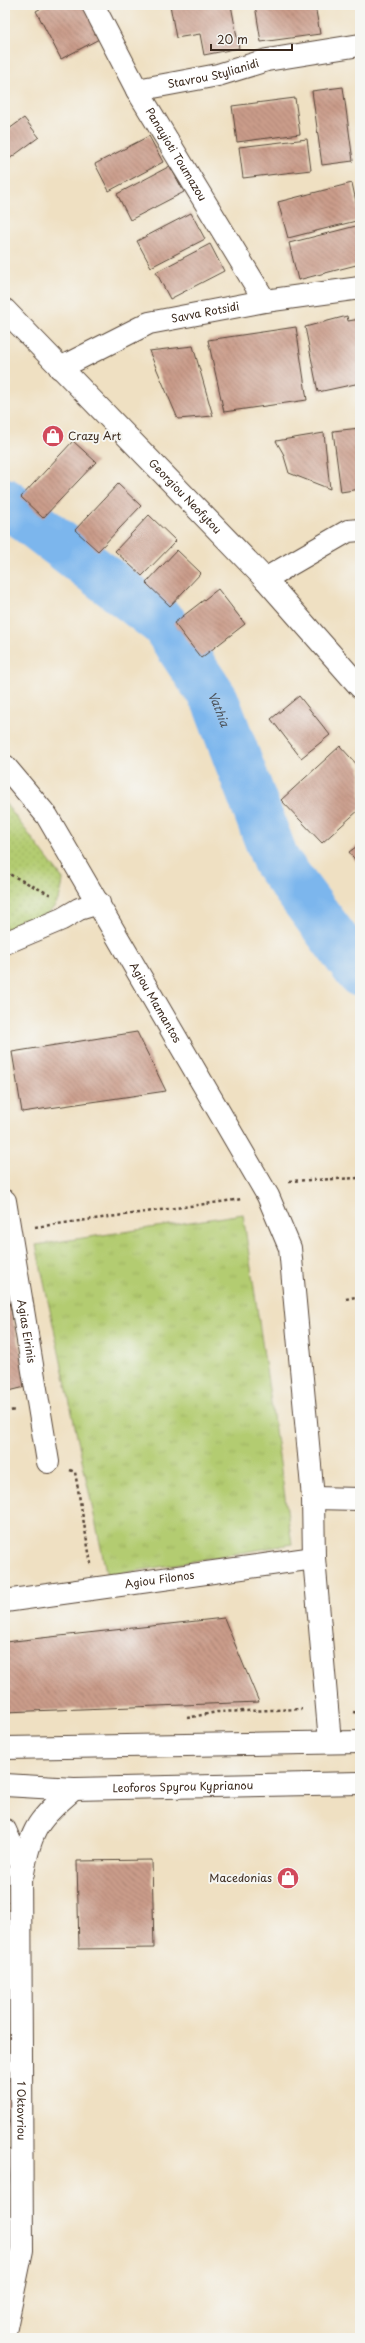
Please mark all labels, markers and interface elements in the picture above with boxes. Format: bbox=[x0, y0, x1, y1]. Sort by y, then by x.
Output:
scale bar bbox=[211, 26, 292, 52]
text: 20 m bbox=[217, 30, 248, 48]
street label: Stavrou Stylianidi bbox=[166, 54, 261, 92]
street label: Panayioti Toumazou bbox=[142, 104, 211, 204]
street label: Savva Rotsidi bbox=[170, 297, 241, 327]
shop icon: Crazy Art bbox=[40, 423, 66, 449]
place label: Crazy Art bbox=[68, 427, 121, 444]
street label: Georgiou Neofytou bbox=[145, 454, 226, 537]
water label: Vathia bbox=[204, 688, 235, 730]
street label: Agiou Mamantos bbox=[126, 959, 186, 1046]
street label: Agias Eirinis bbox=[13, 1298, 41, 1364]
street label: Agiou Filonos bbox=[124, 1566, 195, 1592]
street label: Leoforos Spyrou Kyprianou bbox=[112, 1776, 253, 1796]
shop icon: Macedonias bbox=[275, 1865, 301, 1891]
place label: Macedonias bbox=[209, 1869, 272, 1886]
street label: 1 Oktovriou bbox=[13, 2081, 30, 2140]

